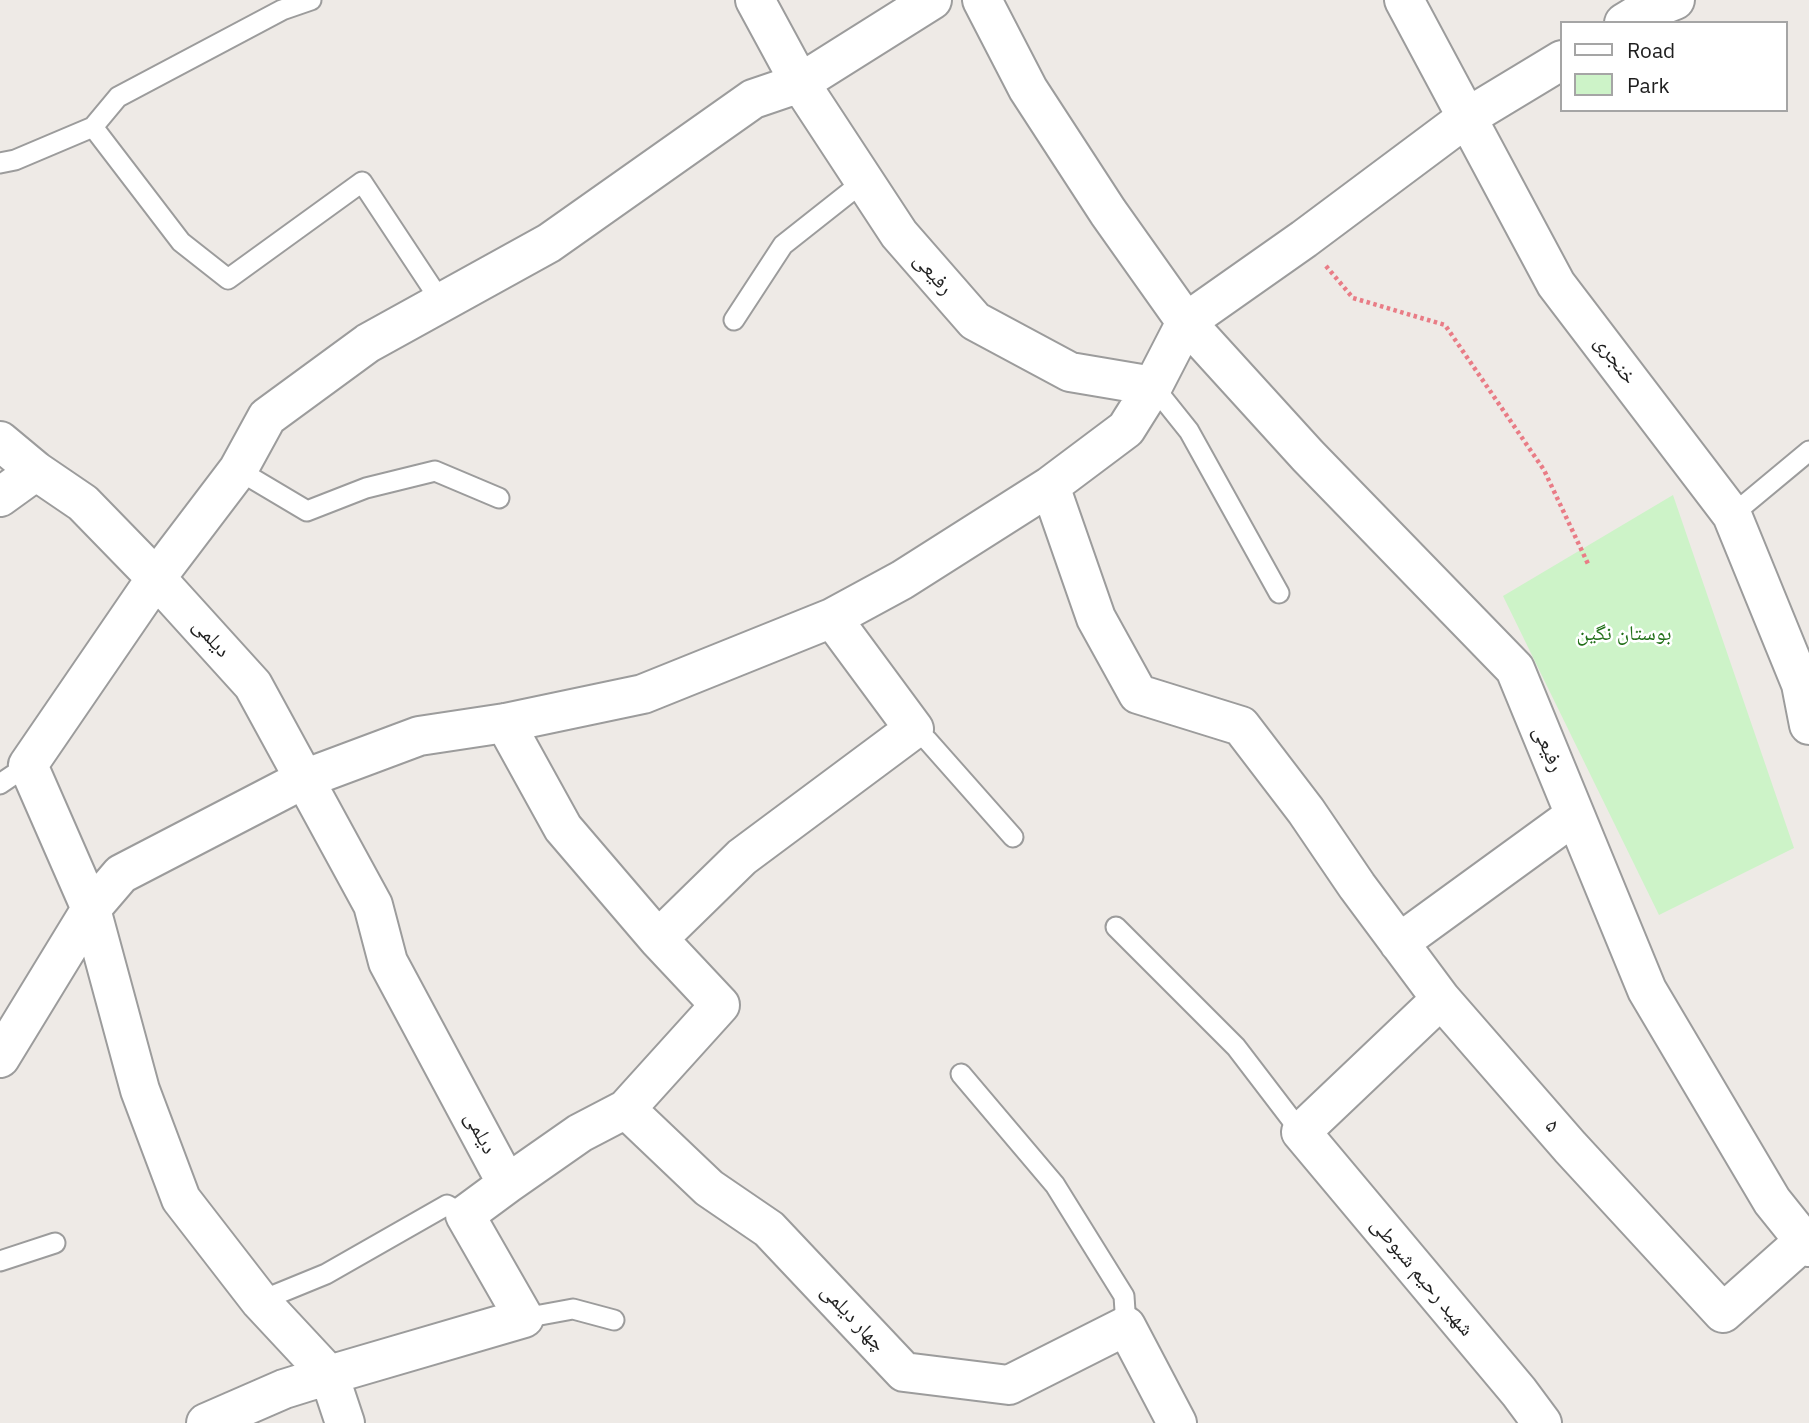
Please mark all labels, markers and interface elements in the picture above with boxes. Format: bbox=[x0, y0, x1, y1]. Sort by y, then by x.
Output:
legend bbox=[1560, 21, 1788, 112]
text: Road bbox=[1627, 36, 1675, 64]
text: Park bbox=[1627, 71, 1670, 99]
street label: رفیعی bbox=[908, 248, 958, 300]
street label: خنجری bbox=[1588, 330, 1642, 390]
street label: دیلمی bbox=[187, 613, 235, 663]
park label: بوستان نگین bbox=[1577, 621, 1671, 647]
street label: رفیعی bbox=[1527, 722, 1569, 776]
street label: دیلمی bbox=[459, 1108, 501, 1158]
street label: ۵ bbox=[1539, 1114, 1565, 1138]
street label: شهید رحیم شبوطی bbox=[1365, 1212, 1479, 1342]
street label: چهار دیلمی bbox=[815, 1279, 891, 1357]

